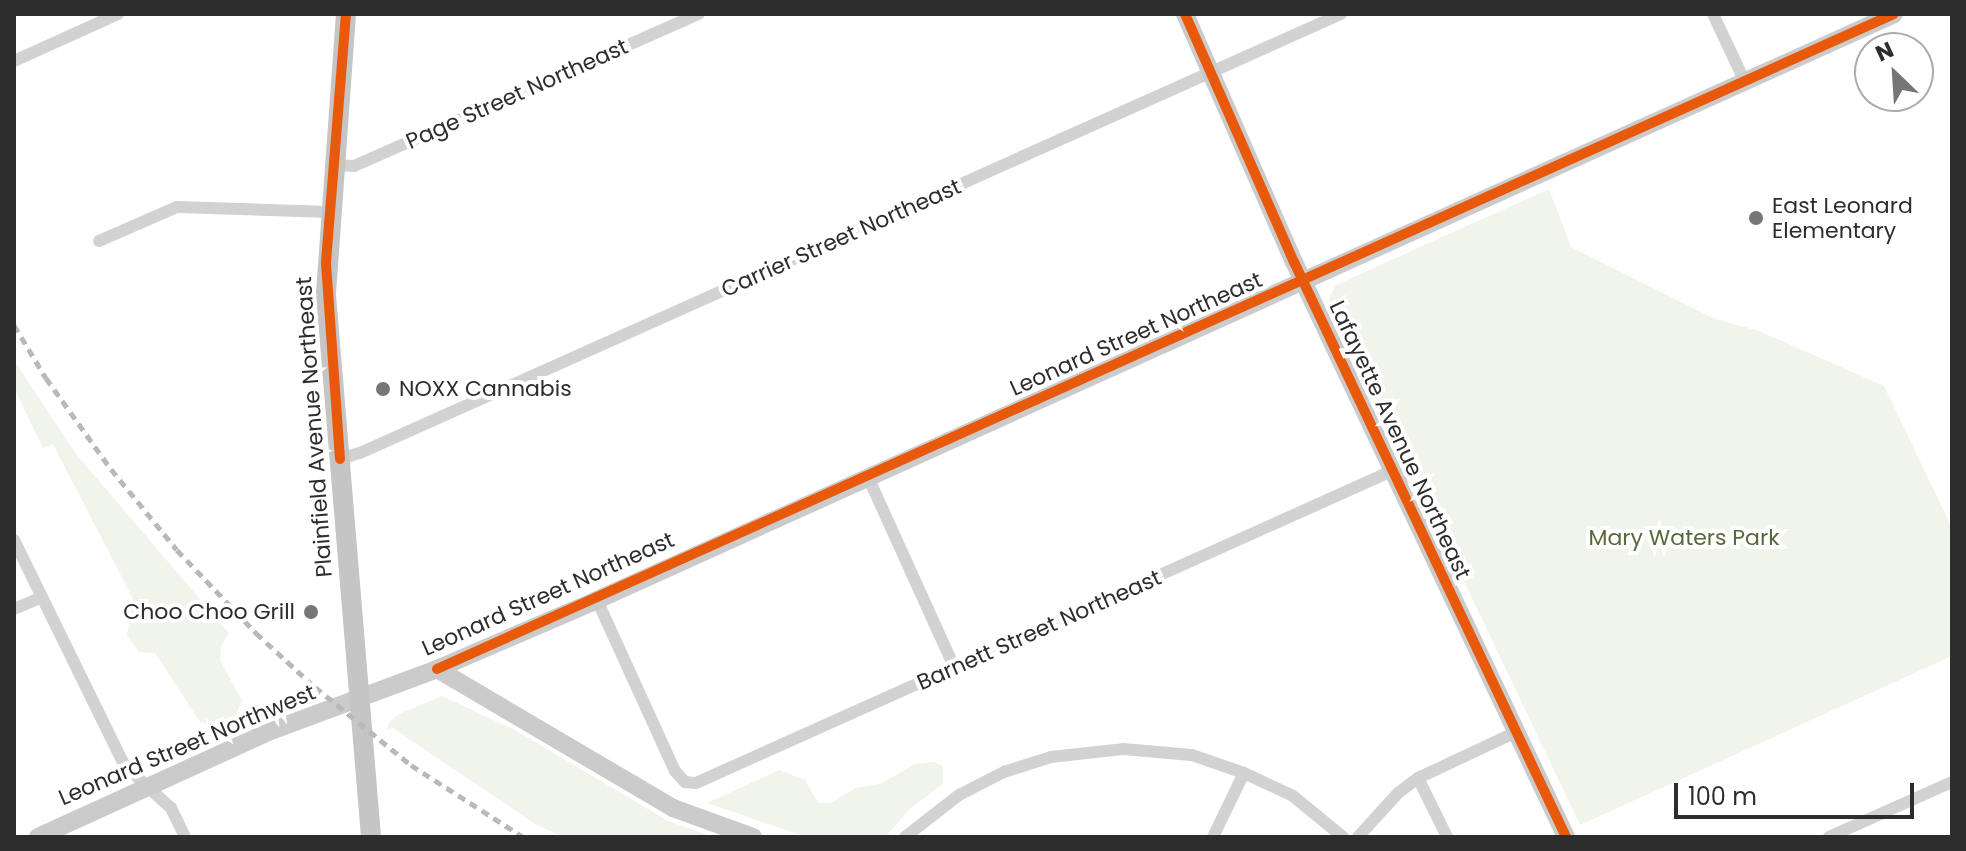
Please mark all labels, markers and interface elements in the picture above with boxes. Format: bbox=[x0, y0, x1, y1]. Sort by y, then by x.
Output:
north arrow bbox=[1854, 32, 1934, 112]
street label: Page Street Northeast bbox=[402, 33, 632, 155]
text: N bbox=[1870, 34, 1899, 69]
street label: Carrier Street Northeast bbox=[717, 173, 965, 303]
place label: East Leonard Elementary bbox=[1772, 192, 1913, 244]
marker: East Leonard Elementary bbox=[1747, 209, 1765, 227]
street label: Leonard Street Northeast bbox=[1006, 266, 1266, 402]
street label: Plainfield Avenue Northeast bbox=[290, 276, 338, 578]
street label: Lafayette Avenue Northeast bbox=[1324, 296, 1476, 584]
place label: NOXX Cannabis bbox=[399, 376, 572, 402]
marker: NOXX Cannabis bbox=[374, 380, 392, 398]
park label: Mary Waters Park bbox=[1589, 525, 1779, 551]
street label: Leonard Street Northeast bbox=[418, 526, 678, 662]
street label: Barnett Street Northeast bbox=[913, 564, 1165, 696]
place label: Choo Choo Grill bbox=[123, 599, 295, 625]
marker: Choo Choo Grill bbox=[302, 603, 320, 621]
street label: Leonard Street Northwest bbox=[55, 679, 319, 811]
scale bar bbox=[1678, 767, 1918, 817]
text: 100 m bbox=[1688, 780, 1757, 813]

